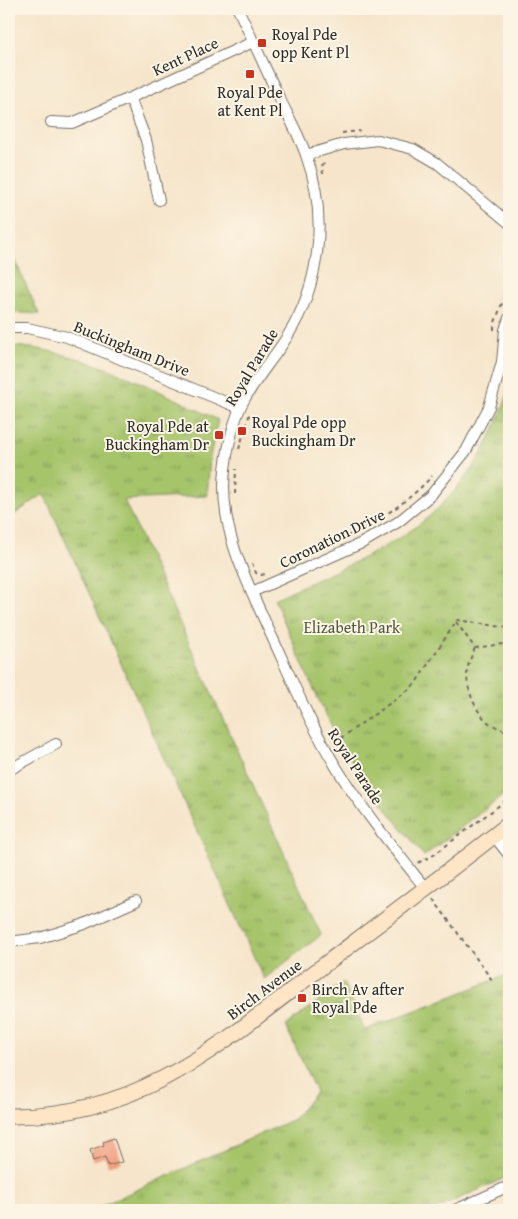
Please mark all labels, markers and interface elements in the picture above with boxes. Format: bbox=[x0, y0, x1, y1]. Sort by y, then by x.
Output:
place label: Royal Pde opp Kent Pl bbox=[272, 22, 350, 64]
street label: Kent Place bbox=[148, 30, 222, 82]
marker: Royal Pde opp Kent Pl bbox=[256, 37, 268, 49]
marker: Royal Pde at Kent Pl bbox=[244, 68, 256, 80]
place label: Royal Pde at Kent Pl bbox=[217, 80, 283, 122]
street label: Buckingham Drive bbox=[70, 314, 194, 382]
street label: Royal Parade bbox=[218, 324, 284, 410]
place label: Royal Pde opp Buckingham Dr bbox=[252, 410, 356, 452]
place label: Royal Pde at Buckingham Dr bbox=[105, 414, 209, 456]
marker: Royal Pde opp Buckingham Dr bbox=[236, 425, 248, 437]
marker: Royal Pde at Buckingham Dr bbox=[213, 429, 225, 441]
street label: Coronation Drive bbox=[275, 502, 389, 574]
park label: Elizabeth Park bbox=[304, 615, 401, 639]
street label: Royal Parade bbox=[322, 723, 390, 809]
street label: Birch Avenue bbox=[221, 953, 307, 1025]
place label: Birch Av after Royal Pde bbox=[312, 977, 405, 1019]
marker: Birch Av after Royal Pde bbox=[296, 992, 308, 1004]

